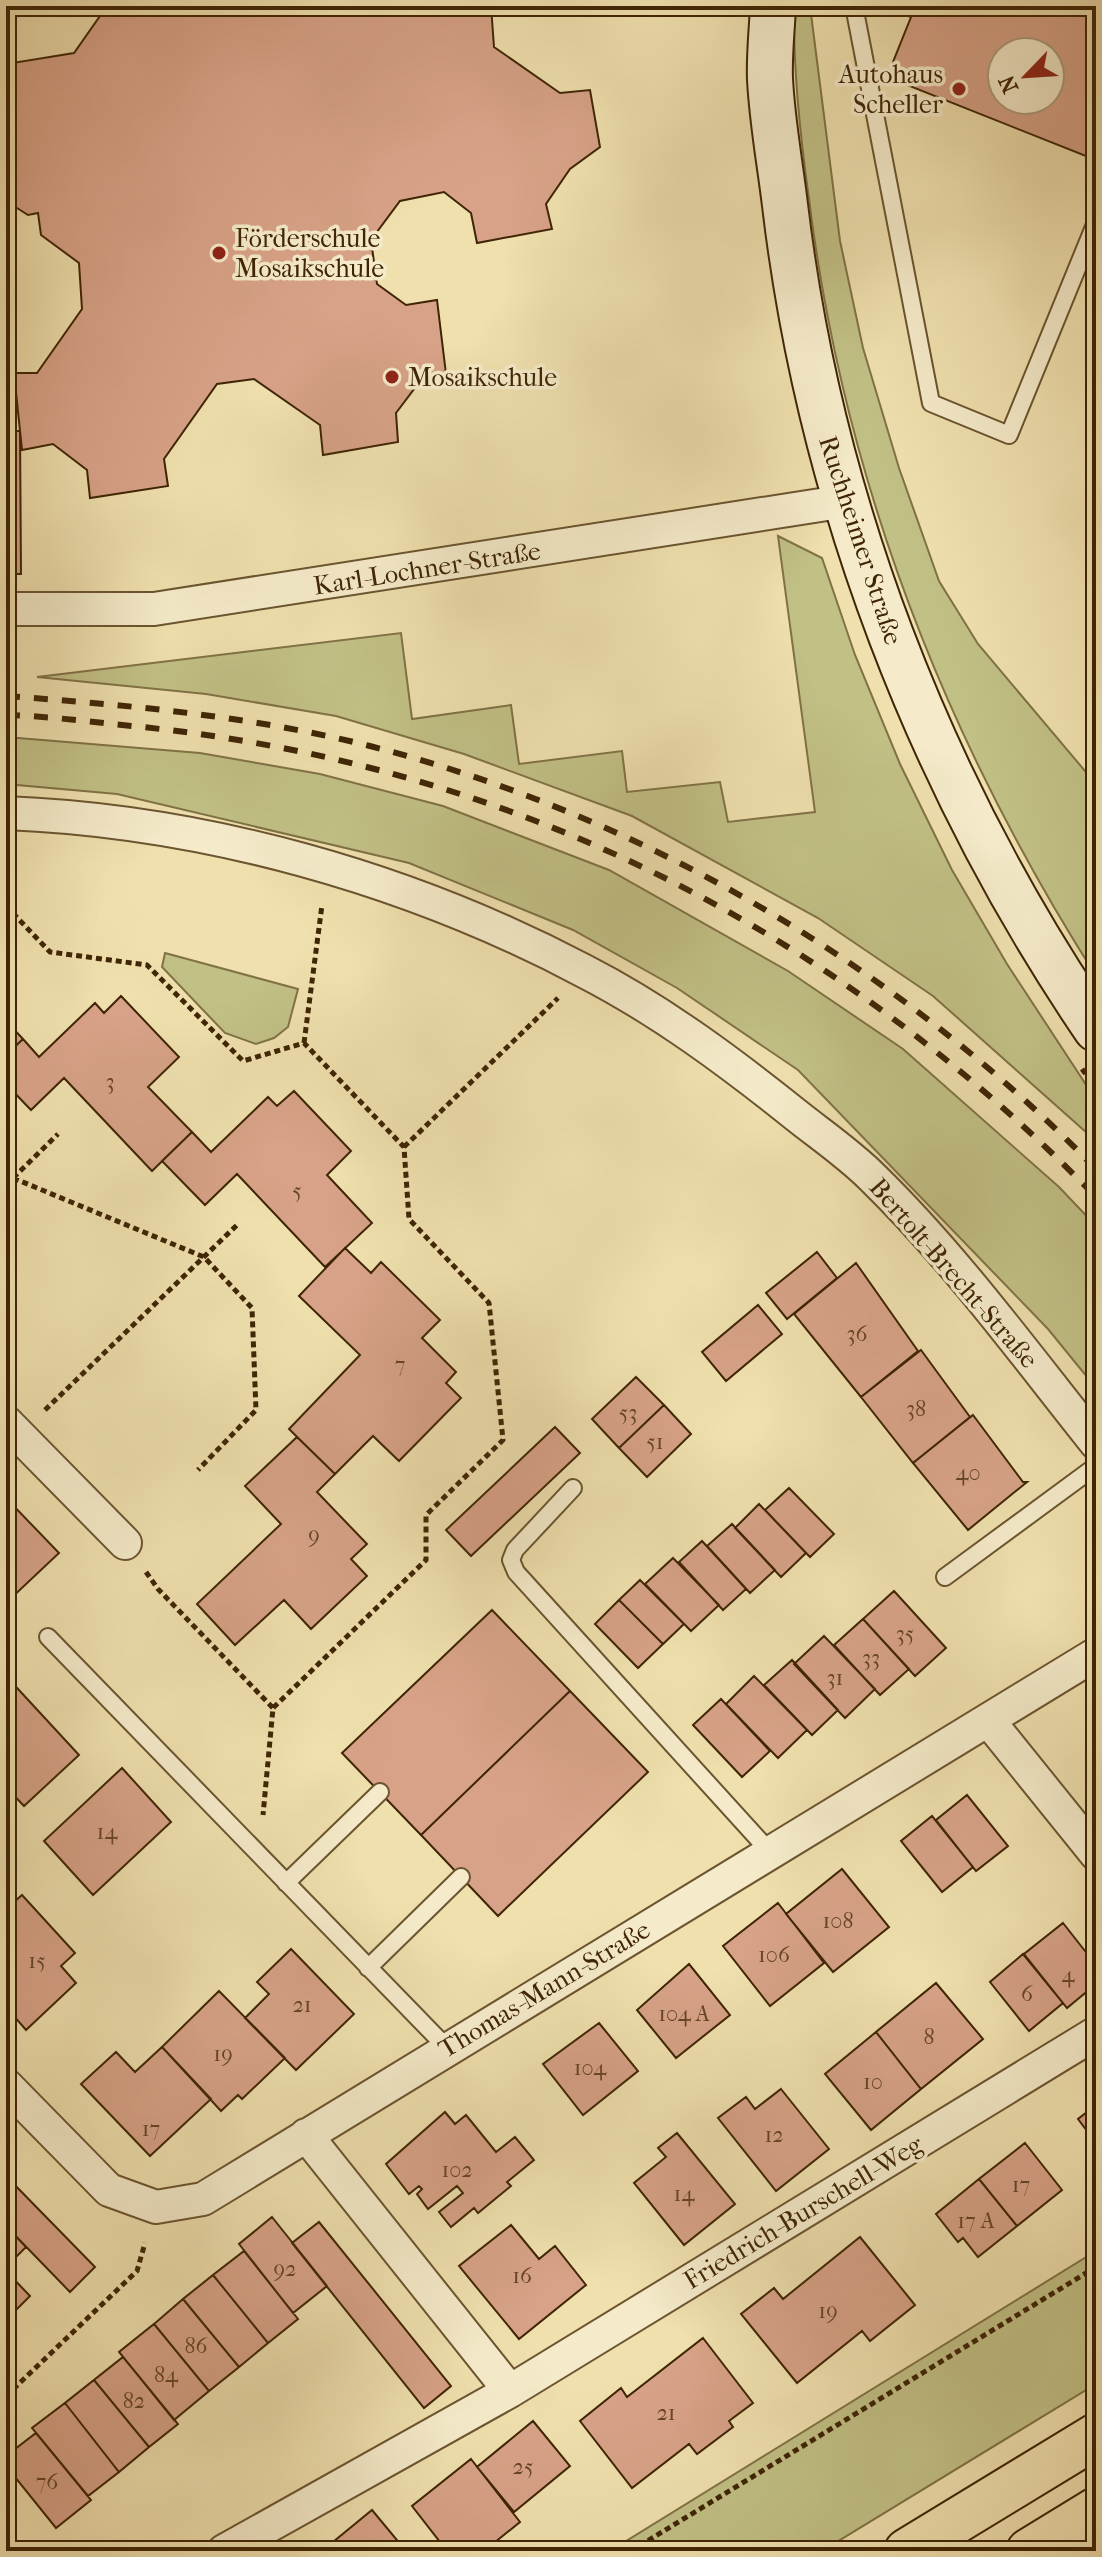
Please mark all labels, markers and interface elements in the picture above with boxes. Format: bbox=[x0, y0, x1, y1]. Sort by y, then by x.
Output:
north arrow bbox=[986, 36, 1066, 116]
place label: Autohaus Scheller bbox=[838, 59, 943, 120]
text: N bbox=[993, 71, 1024, 97]
marker: Autohaus Scheller bbox=[950, 80, 968, 98]
place label: Förderschule Mosaikschule bbox=[235, 223, 384, 284]
marker: Förderschule Mosaikschule bbox=[210, 244, 228, 262]
place label: Mosaikschule bbox=[408, 362, 557, 393]
marker: Mosaikschule bbox=[383, 368, 401, 386]
street label: Ruchheimer Straße bbox=[812, 432, 909, 649]
street label: Karl-Lochner-Straße bbox=[311, 535, 543, 602]
house number: 3 bbox=[105, 1069, 115, 1095]
street label: Bertolt-Brecht-Straße bbox=[863, 1172, 1045, 1375]
house number: 5 bbox=[292, 1178, 302, 1204]
house number: 36 bbox=[847, 1321, 868, 1347]
house number: 7 bbox=[395, 1352, 405, 1378]
house number: 38 bbox=[906, 1396, 926, 1422]
house number: 53 bbox=[619, 1400, 637, 1426]
house number: 51 bbox=[646, 1429, 664, 1455]
house number: 40 bbox=[955, 1460, 981, 1486]
house number: 9 bbox=[308, 1522, 320, 1548]
house number: 35 bbox=[896, 1621, 914, 1647]
house number: 33 bbox=[862, 1645, 880, 1671]
house number: 31 bbox=[827, 1665, 843, 1691]
house number: 14 bbox=[97, 1819, 118, 1845]
house number: 108 bbox=[823, 1908, 853, 1934]
street label: Thomas-Mann-Straße bbox=[433, 1914, 656, 2065]
house number: 106 bbox=[758, 1942, 790, 1968]
house number: 15 bbox=[28, 1948, 46, 1974]
house number: 4 bbox=[1062, 1962, 1076, 1988]
house number: 6 bbox=[1021, 1981, 1033, 2007]
house number: 21 bbox=[292, 1992, 312, 2018]
house number: 104 A bbox=[658, 2001, 711, 2027]
house number: 8 bbox=[923, 2024, 935, 2050]
house number: 19 bbox=[213, 2041, 233, 2067]
house number: 104 bbox=[574, 2055, 607, 2081]
house number: 10 bbox=[863, 2069, 883, 2095]
house number: 17 bbox=[142, 2116, 160, 2142]
house number: 12 bbox=[764, 2122, 784, 2148]
street label: Friedrich-Burschell-Weg bbox=[678, 2128, 929, 2296]
house number: 102 bbox=[441, 2157, 473, 2183]
house number: 17 bbox=[1012, 2172, 1030, 2198]
house number: 14 bbox=[674, 2181, 695, 2207]
house number: 17 A bbox=[957, 2208, 995, 2234]
house number: 92 bbox=[274, 2256, 296, 2282]
house number: 16 bbox=[512, 2263, 532, 2289]
house number: 19 bbox=[818, 2298, 838, 2324]
house number: 86 bbox=[185, 2333, 208, 2359]
house number: 84 bbox=[154, 2362, 179, 2388]
house number: 82 bbox=[123, 2388, 145, 2414]
house number: 21 bbox=[656, 2400, 676, 2426]
house number: 25 bbox=[513, 2454, 533, 2480]
house number: 76 bbox=[36, 2469, 58, 2495]

